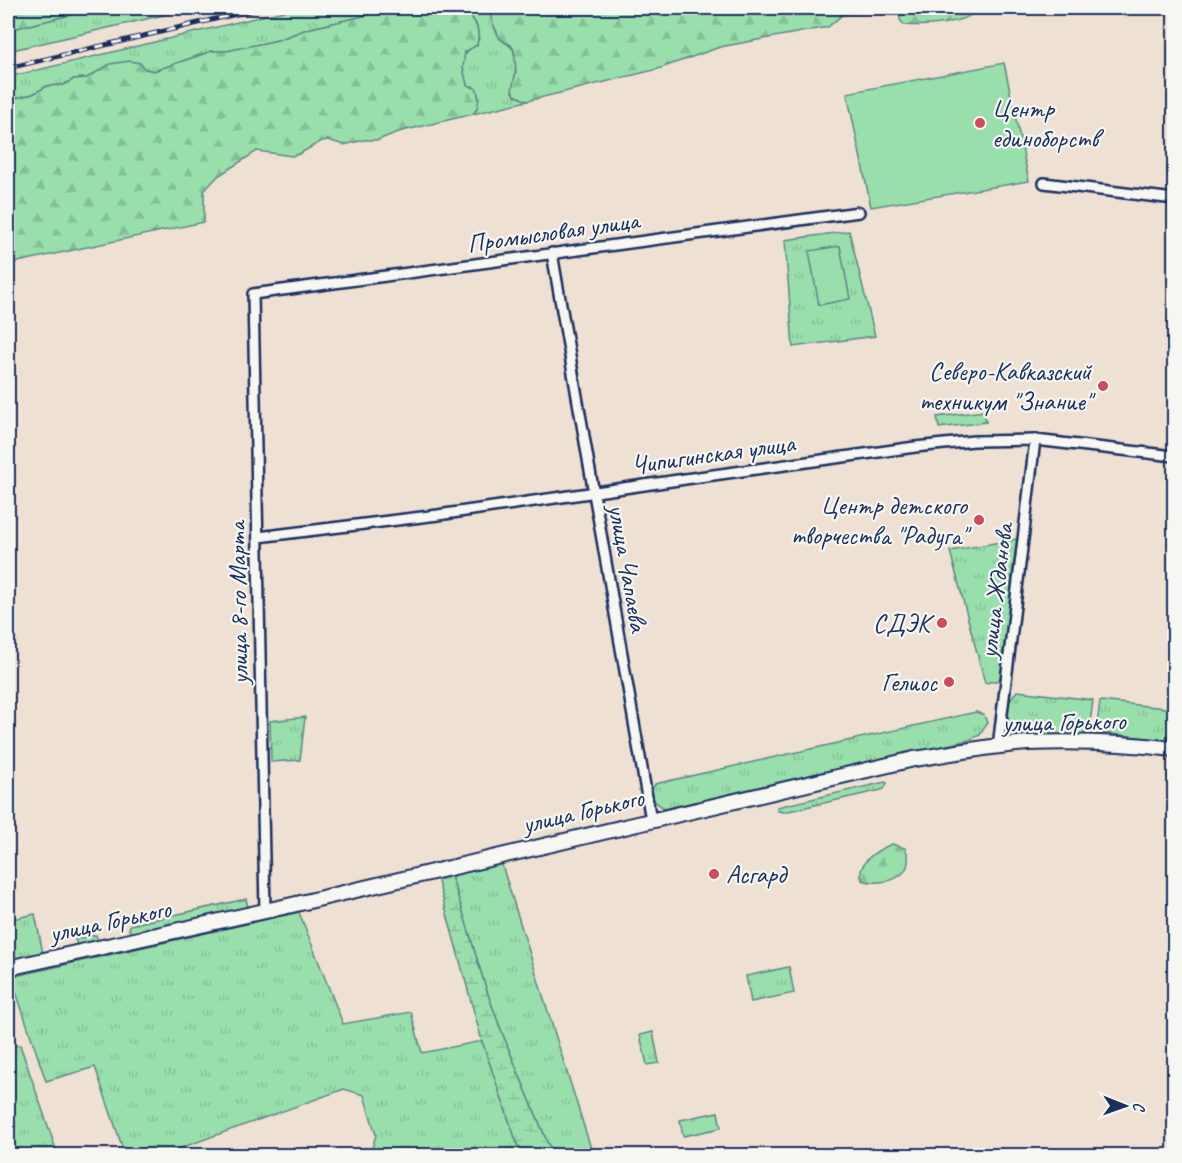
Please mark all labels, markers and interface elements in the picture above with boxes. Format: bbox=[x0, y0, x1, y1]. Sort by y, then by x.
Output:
place label: Центр единоборств bbox=[992, 92, 1105, 155]
marker: Центр единоборств bbox=[973, 116, 987, 130]
street label: Промысловая улица bbox=[465, 203, 643, 260]
place label: Северо-Кавказский техникум "Знание" bbox=[919, 355, 1096, 418]
marker: Северо-Кавказский техникум "Знание" bbox=[1096, 379, 1110, 393]
street label: Чипигинская улица bbox=[629, 426, 798, 482]
place label: Центр детского творчества "Радуга" bbox=[791, 489, 972, 552]
street label: улица Чапаева bbox=[600, 500, 656, 636]
marker: Центр детского творчества "Радуга" bbox=[972, 513, 986, 527]
street label: улица 8-го Марта bbox=[220, 519, 256, 687]
street label: улица Жданова bbox=[971, 519, 1021, 662]
place label: СДЭК bbox=[873, 607, 935, 640]
marker: СДЭК bbox=[935, 616, 949, 630]
place label: Гелиос bbox=[881, 666, 938, 699]
marker: Гелиос bbox=[942, 675, 956, 689]
street label: улица Горького bbox=[1000, 704, 1128, 740]
street label: улица Горького bbox=[517, 781, 649, 841]
place label: Асгард bbox=[726, 858, 789, 891]
marker: Асгард bbox=[707, 867, 721, 881]
street label: улица Горького bbox=[44, 892, 176, 950]
north arrow bbox=[1095, 1076, 1155, 1136]
text: С bbox=[1129, 1102, 1149, 1112]

